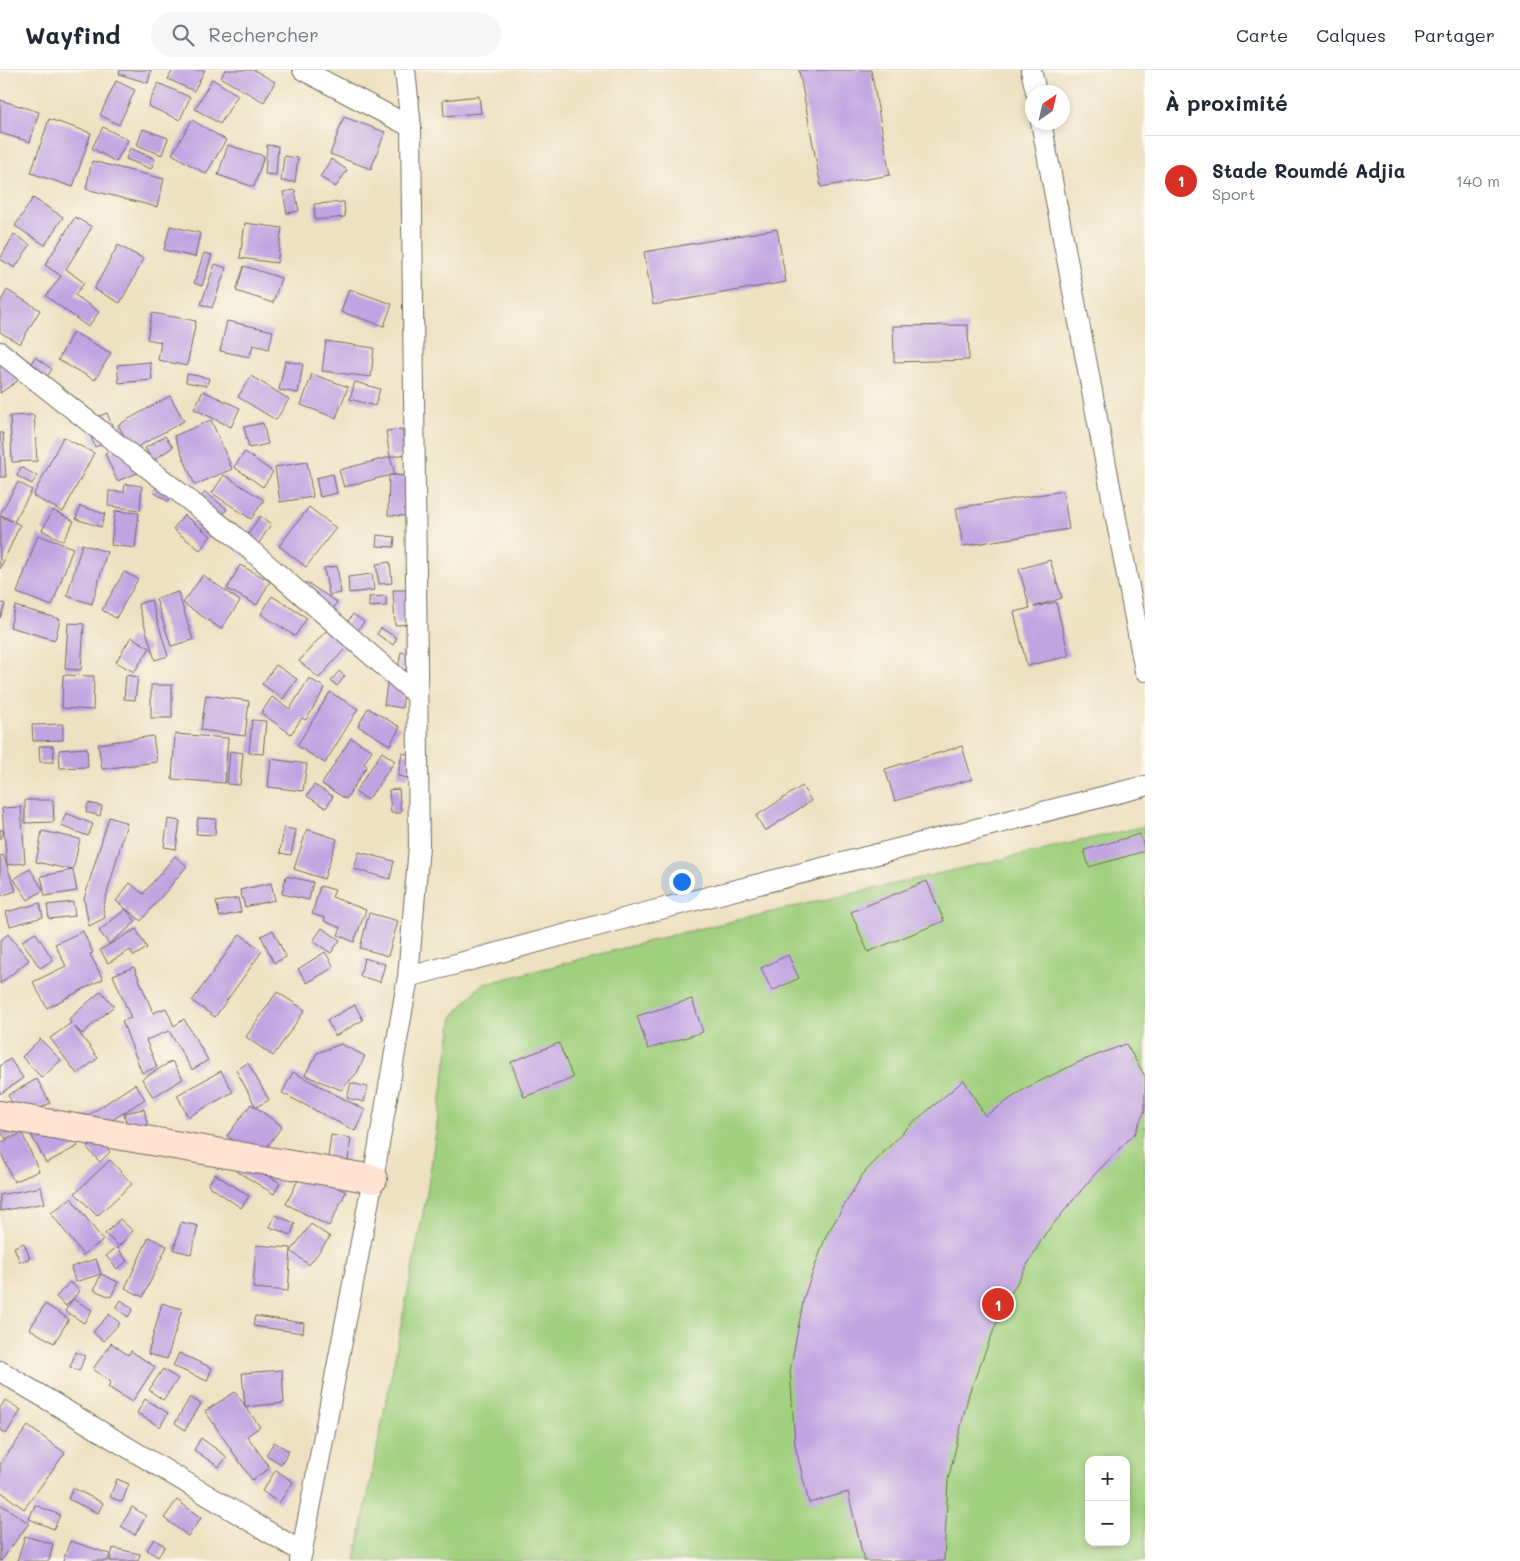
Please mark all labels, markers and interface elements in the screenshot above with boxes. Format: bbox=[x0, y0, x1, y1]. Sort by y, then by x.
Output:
search box bbox=[151, 12, 501, 57]
text: Wayfind bbox=[25, 19, 121, 50]
icon: search bbox=[169, 21, 197, 49]
text: Rechercher bbox=[209, 22, 319, 47]
text: Carte bbox=[1236, 23, 1288, 47]
text: Calques bbox=[1316, 23, 1386, 47]
text: Partager bbox=[1414, 23, 1495, 47]
north arrow bbox=[1025, 85, 1070, 130]
text: À proximité bbox=[1165, 89, 1288, 116]
text: Stade Roumdé Adjia bbox=[1212, 158, 1406, 183]
text: 1 bbox=[1177, 170, 1185, 191]
text: 140 m bbox=[1456, 170, 1500, 191]
text: Sport bbox=[1212, 183, 1255, 204]
your location bbox=[669, 869, 695, 895]
pin: 1 bbox=[982, 1285, 1014, 1323]
map controls bbox=[1085, 1456, 1130, 1546]
button: + bbox=[1085, 1456, 1130, 1501]
button: − bbox=[1085, 1501, 1130, 1546]

